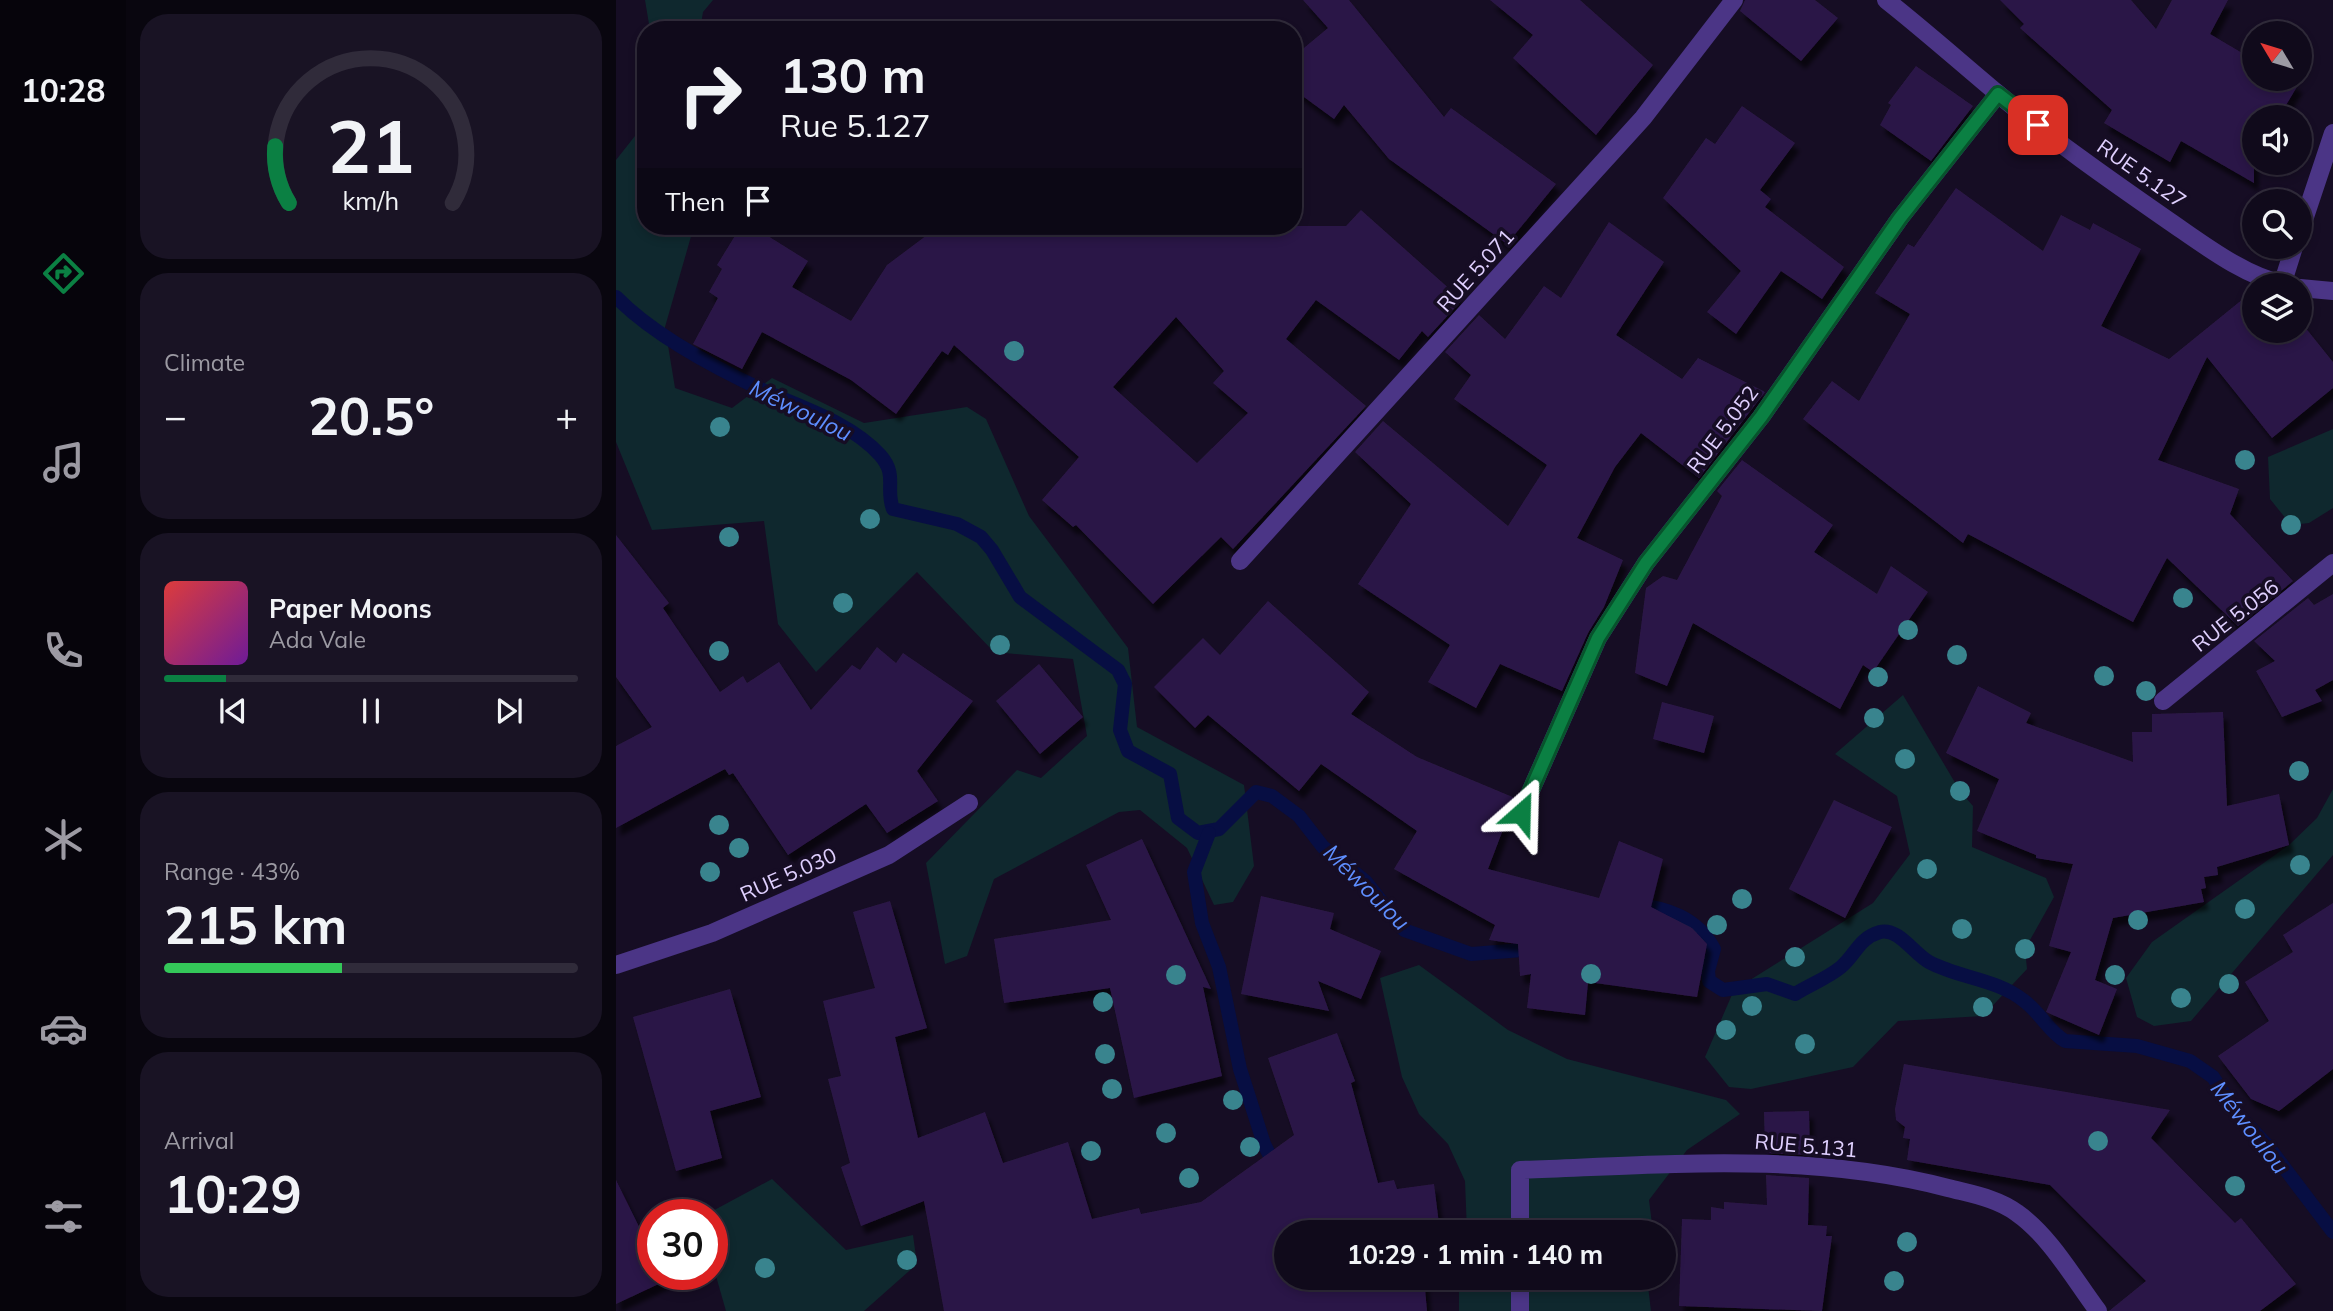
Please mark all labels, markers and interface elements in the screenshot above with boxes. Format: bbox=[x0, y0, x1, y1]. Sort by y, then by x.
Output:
north arrow bbox=[2242, 21, 2312, 91]
map controls bbox=[2242, 21, 2312, 343]
text: 130 m bbox=[780, 44, 926, 105]
icon: right bbox=[665, 49, 756, 140]
text: 10:28 bbox=[21, 70, 105, 110]
pin bbox=[2008, 95, 2068, 155]
text: 21 bbox=[327, 100, 415, 191]
text: Rue 5.127 bbox=[780, 105, 930, 145]
button: sound bbox=[2242, 105, 2312, 175]
icon: arrive bbox=[2019, 106, 2057, 144]
street label: RUE 5.127 bbox=[2092, 133, 2192, 213]
icon: arrive bbox=[739, 182, 777, 220]
text: km/h bbox=[343, 185, 399, 216]
text: Then bbox=[665, 185, 725, 218]
button: search bbox=[2242, 189, 2312, 259]
street label: RUE 5.071 bbox=[1431, 223, 1519, 317]
icon: directions bbox=[39, 249, 88, 298]
button: layers bbox=[2242, 273, 2312, 343]
text: Climate bbox=[164, 348, 245, 377]
water label: Méwoulou bbox=[745, 373, 857, 447]
street label: RUE 5.052 bbox=[1681, 380, 1763, 478]
text: 20.5° bbox=[308, 383, 434, 448]
text: − bbox=[164, 392, 187, 440]
text: + bbox=[555, 392, 578, 440]
icon: music bbox=[39, 438, 88, 487]
street label: RUE 5.056 bbox=[2186, 573, 2284, 657]
text: Paper Moons bbox=[269, 592, 432, 625]
text: Ada Vale bbox=[269, 625, 366, 654]
icon: phone bbox=[39, 626, 88, 675]
icon: previous bbox=[214, 692, 252, 730]
icon: pause bbox=[352, 692, 390, 730]
icon: next bbox=[490, 692, 528, 730]
position arrow bbox=[1484, 776, 1558, 850]
icon: climate bbox=[39, 815, 88, 864]
water label: Méwoulou bbox=[1318, 838, 1416, 936]
street label: RUE 5.030 bbox=[736, 841, 840, 907]
text: Range · 43% bbox=[164, 857, 300, 886]
text: 215 km bbox=[164, 892, 347, 957]
icon: car bbox=[39, 1004, 88, 1053]
water label: Méwoulou bbox=[2205, 1075, 2295, 1179]
text: Arrival bbox=[164, 1126, 234, 1155]
street label: RUE 5.131 bbox=[1754, 1128, 1858, 1162]
text: 10:29 bbox=[164, 1161, 302, 1226]
icon: filters bbox=[39, 1192, 88, 1241]
speed limit sign: 30 bbox=[637, 1199, 728, 1290]
text: 10:29 · 1 min · 140 m bbox=[1347, 1238, 1603, 1271]

